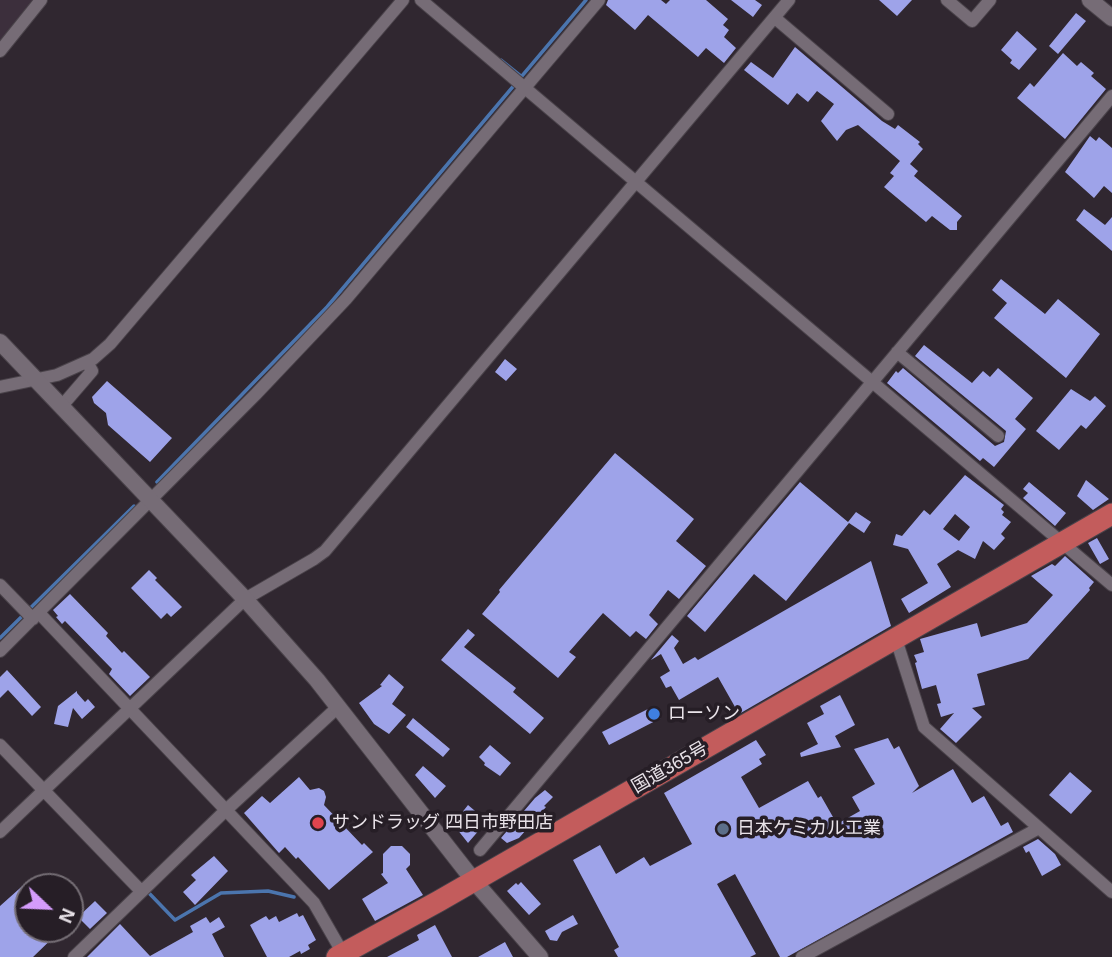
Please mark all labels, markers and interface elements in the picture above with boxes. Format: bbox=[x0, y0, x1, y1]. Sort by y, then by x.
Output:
place label: ローソン bbox=[668, 703, 740, 725]
marker: ローソン bbox=[646, 706, 662, 722]
street label: 国道365号 bbox=[628, 738, 712, 798]
place label: サンドラッグ 四日市野田店 bbox=[332, 812, 553, 834]
marker: サンドラッグ 四日市野田店 bbox=[310, 815, 326, 831]
place label: 日本ケミカル工業 bbox=[737, 818, 881, 840]
marker: 日本ケミカル工業 bbox=[715, 821, 731, 837]
north arrow bbox=[14, 873, 84, 943]
text: N bbox=[55, 905, 79, 926]

